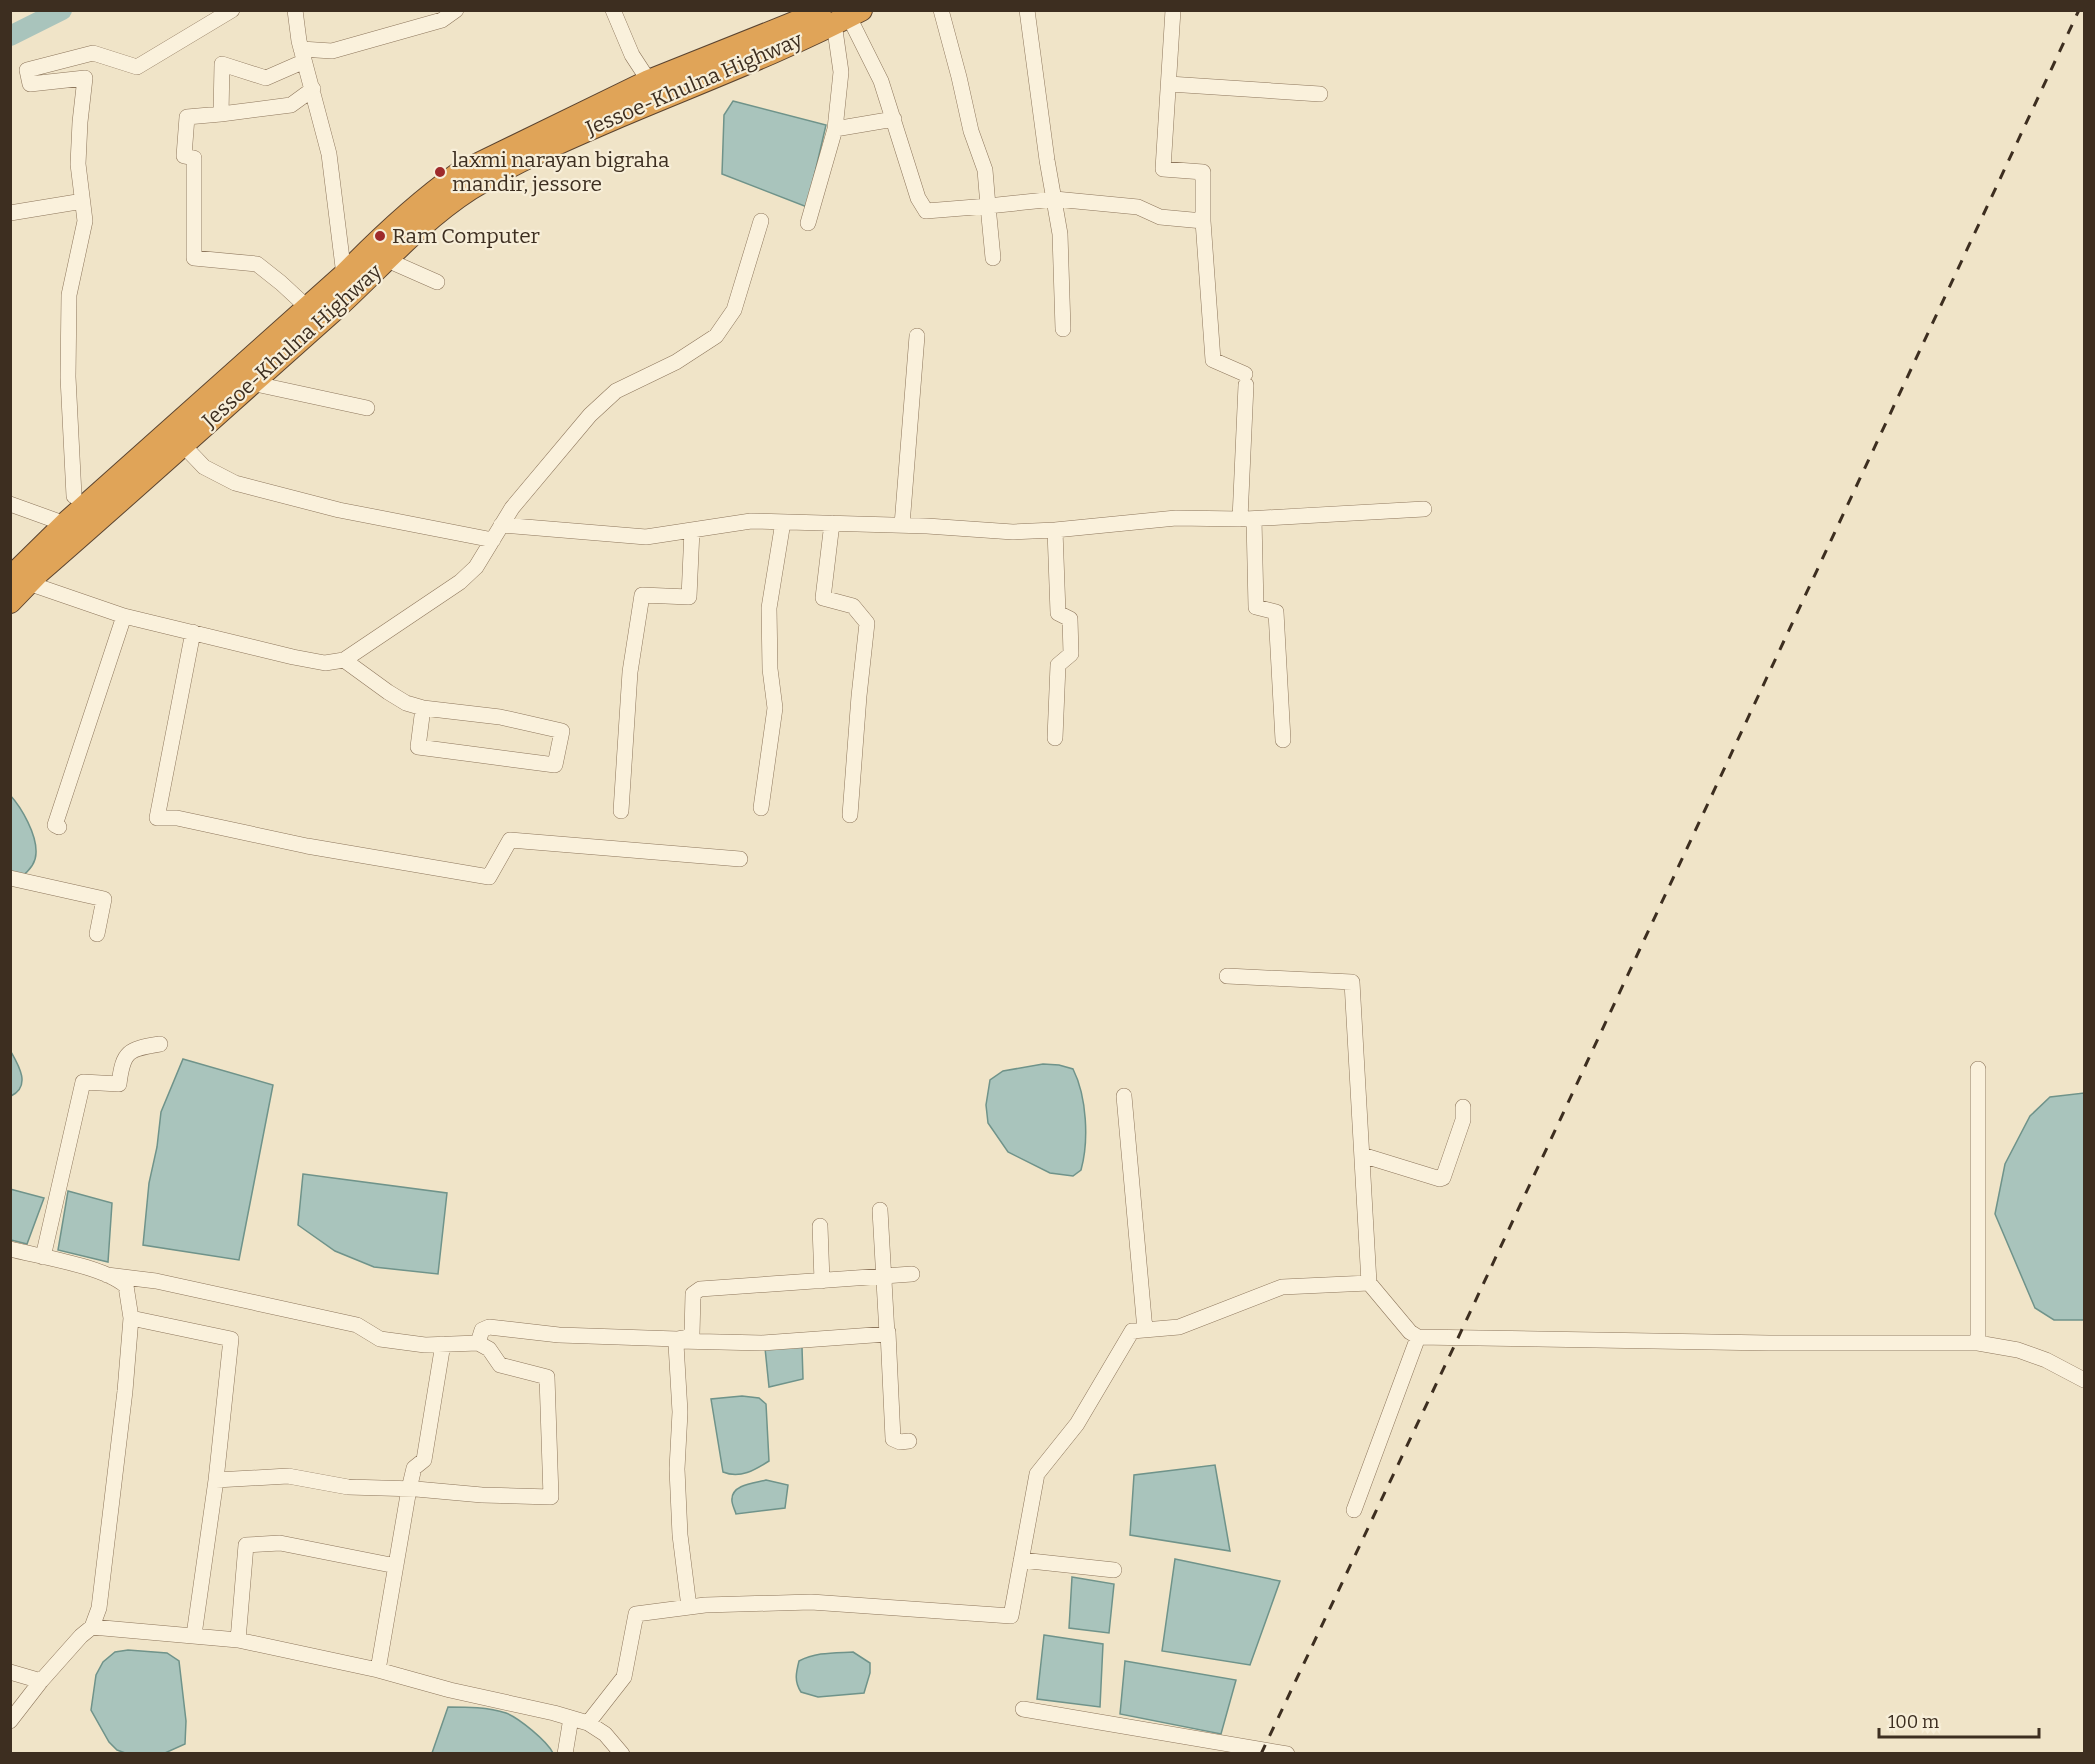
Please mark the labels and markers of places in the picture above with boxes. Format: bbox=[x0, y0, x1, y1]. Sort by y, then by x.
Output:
place label: laxmi narayan bigraha mandir, jessore bbox=[452, 147, 670, 197]
marker: laxmi narayan bigraha mandir, jessore bbox=[433, 165, 447, 179]
place label: Ram Computer bbox=[392, 223, 540, 249]
marker: Ram Computer bbox=[373, 229, 387, 243]

